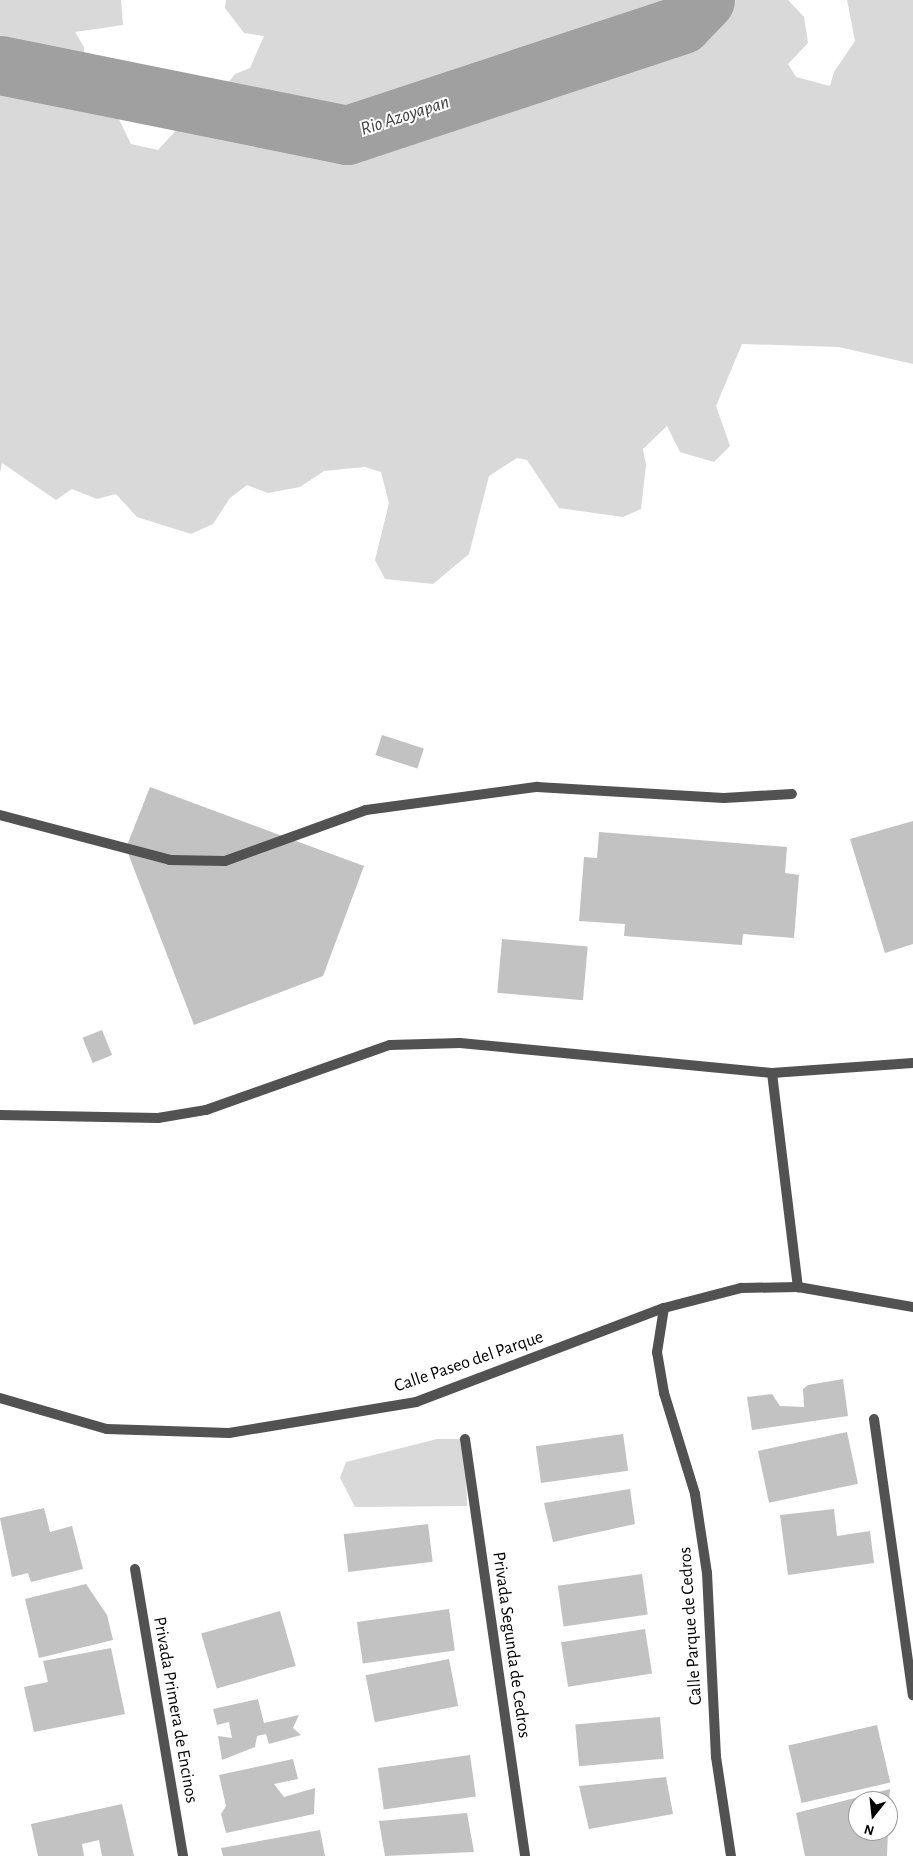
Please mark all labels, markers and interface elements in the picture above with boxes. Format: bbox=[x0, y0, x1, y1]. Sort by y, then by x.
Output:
water label: Rio Azoyapan bbox=[358, 91, 452, 141]
street label: Calle Paseo del Parque bbox=[392, 1326, 546, 1398]
street label: Calle Parque de Cedros bbox=[675, 1546, 707, 1706]
street label: Privada Segunda de Cedros bbox=[487, 1550, 535, 1740]
street label: Privada Primera de Encinos bbox=[148, 1615, 202, 1805]
north arrow bbox=[848, 1791, 898, 1841]
text: N bbox=[863, 1821, 876, 1838]

